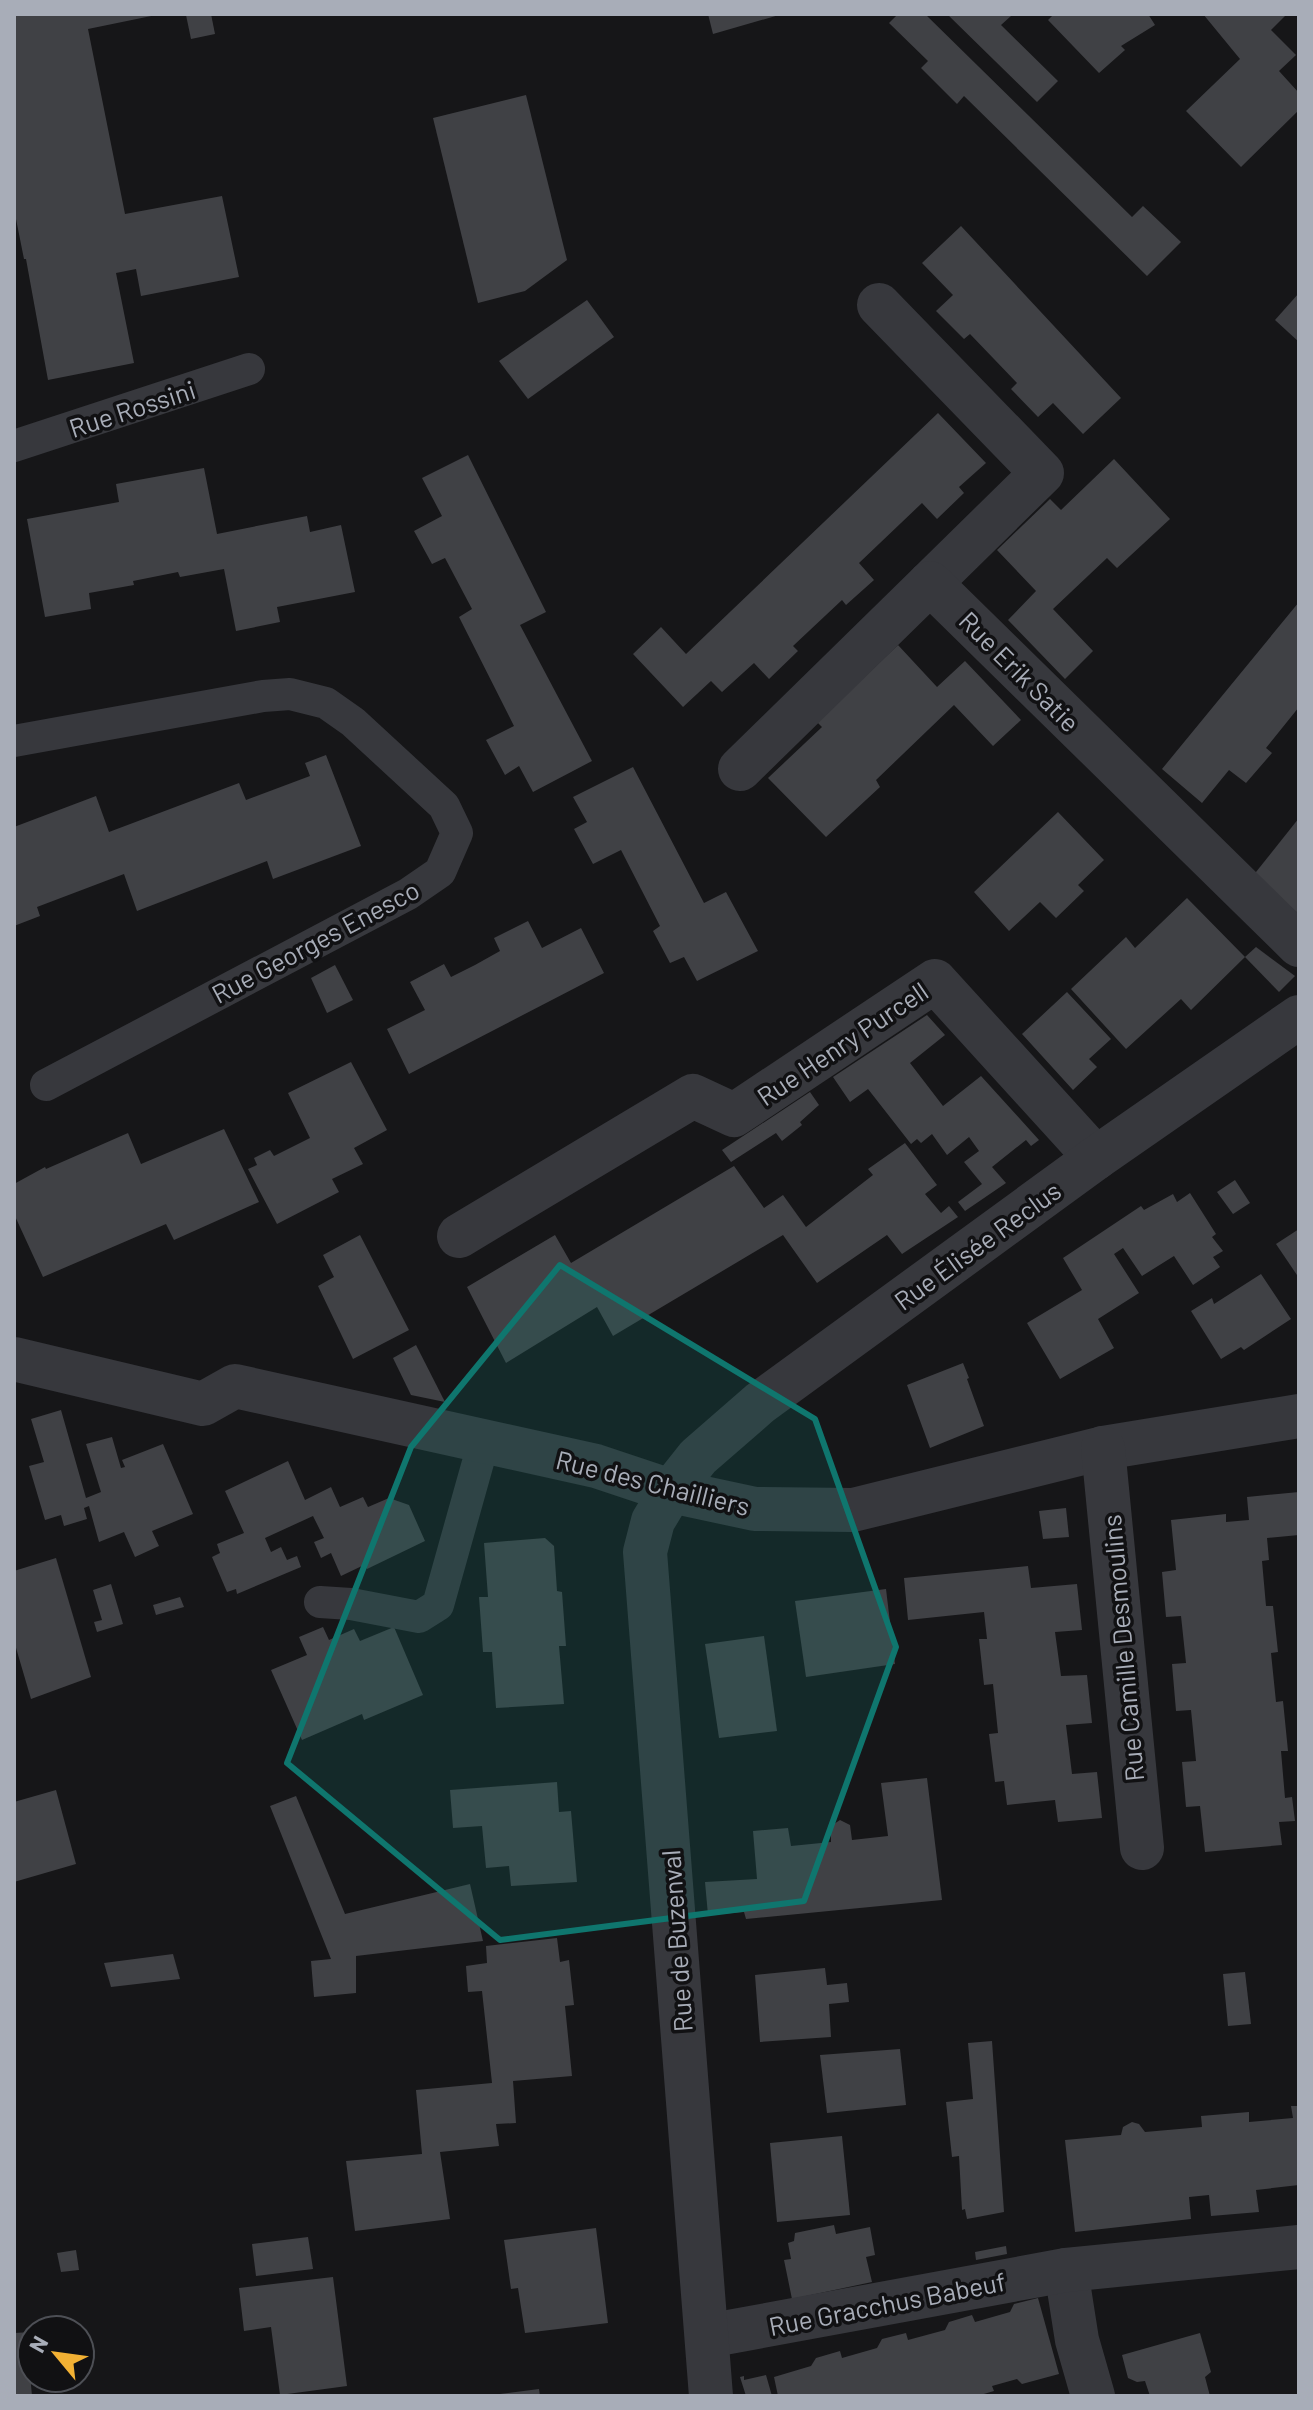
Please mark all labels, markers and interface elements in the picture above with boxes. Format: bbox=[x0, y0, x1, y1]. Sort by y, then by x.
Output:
street label: Rue Rossini bbox=[65, 373, 199, 443]
street label: Rue Erik Satie bbox=[953, 604, 1087, 738]
street label: Rue Georges Enesco bbox=[206, 873, 424, 1009]
street label: Rue Henry Purcell bbox=[751, 974, 933, 1112]
street label: Rue Élisée Reclus bbox=[888, 1174, 1066, 1316]
street label: Rue des Chailliers bbox=[553, 1443, 753, 1521]
street label: Rue Camille Desmoulins bbox=[1095, 1513, 1149, 1783]
street label: Rue de Buzenval bbox=[654, 1849, 698, 2033]
street label: Rue Gracchus Babeuf bbox=[766, 2265, 1008, 2341]
north arrow bbox=[16, 2314, 96, 2394]
text: N bbox=[23, 2331, 53, 2357]

